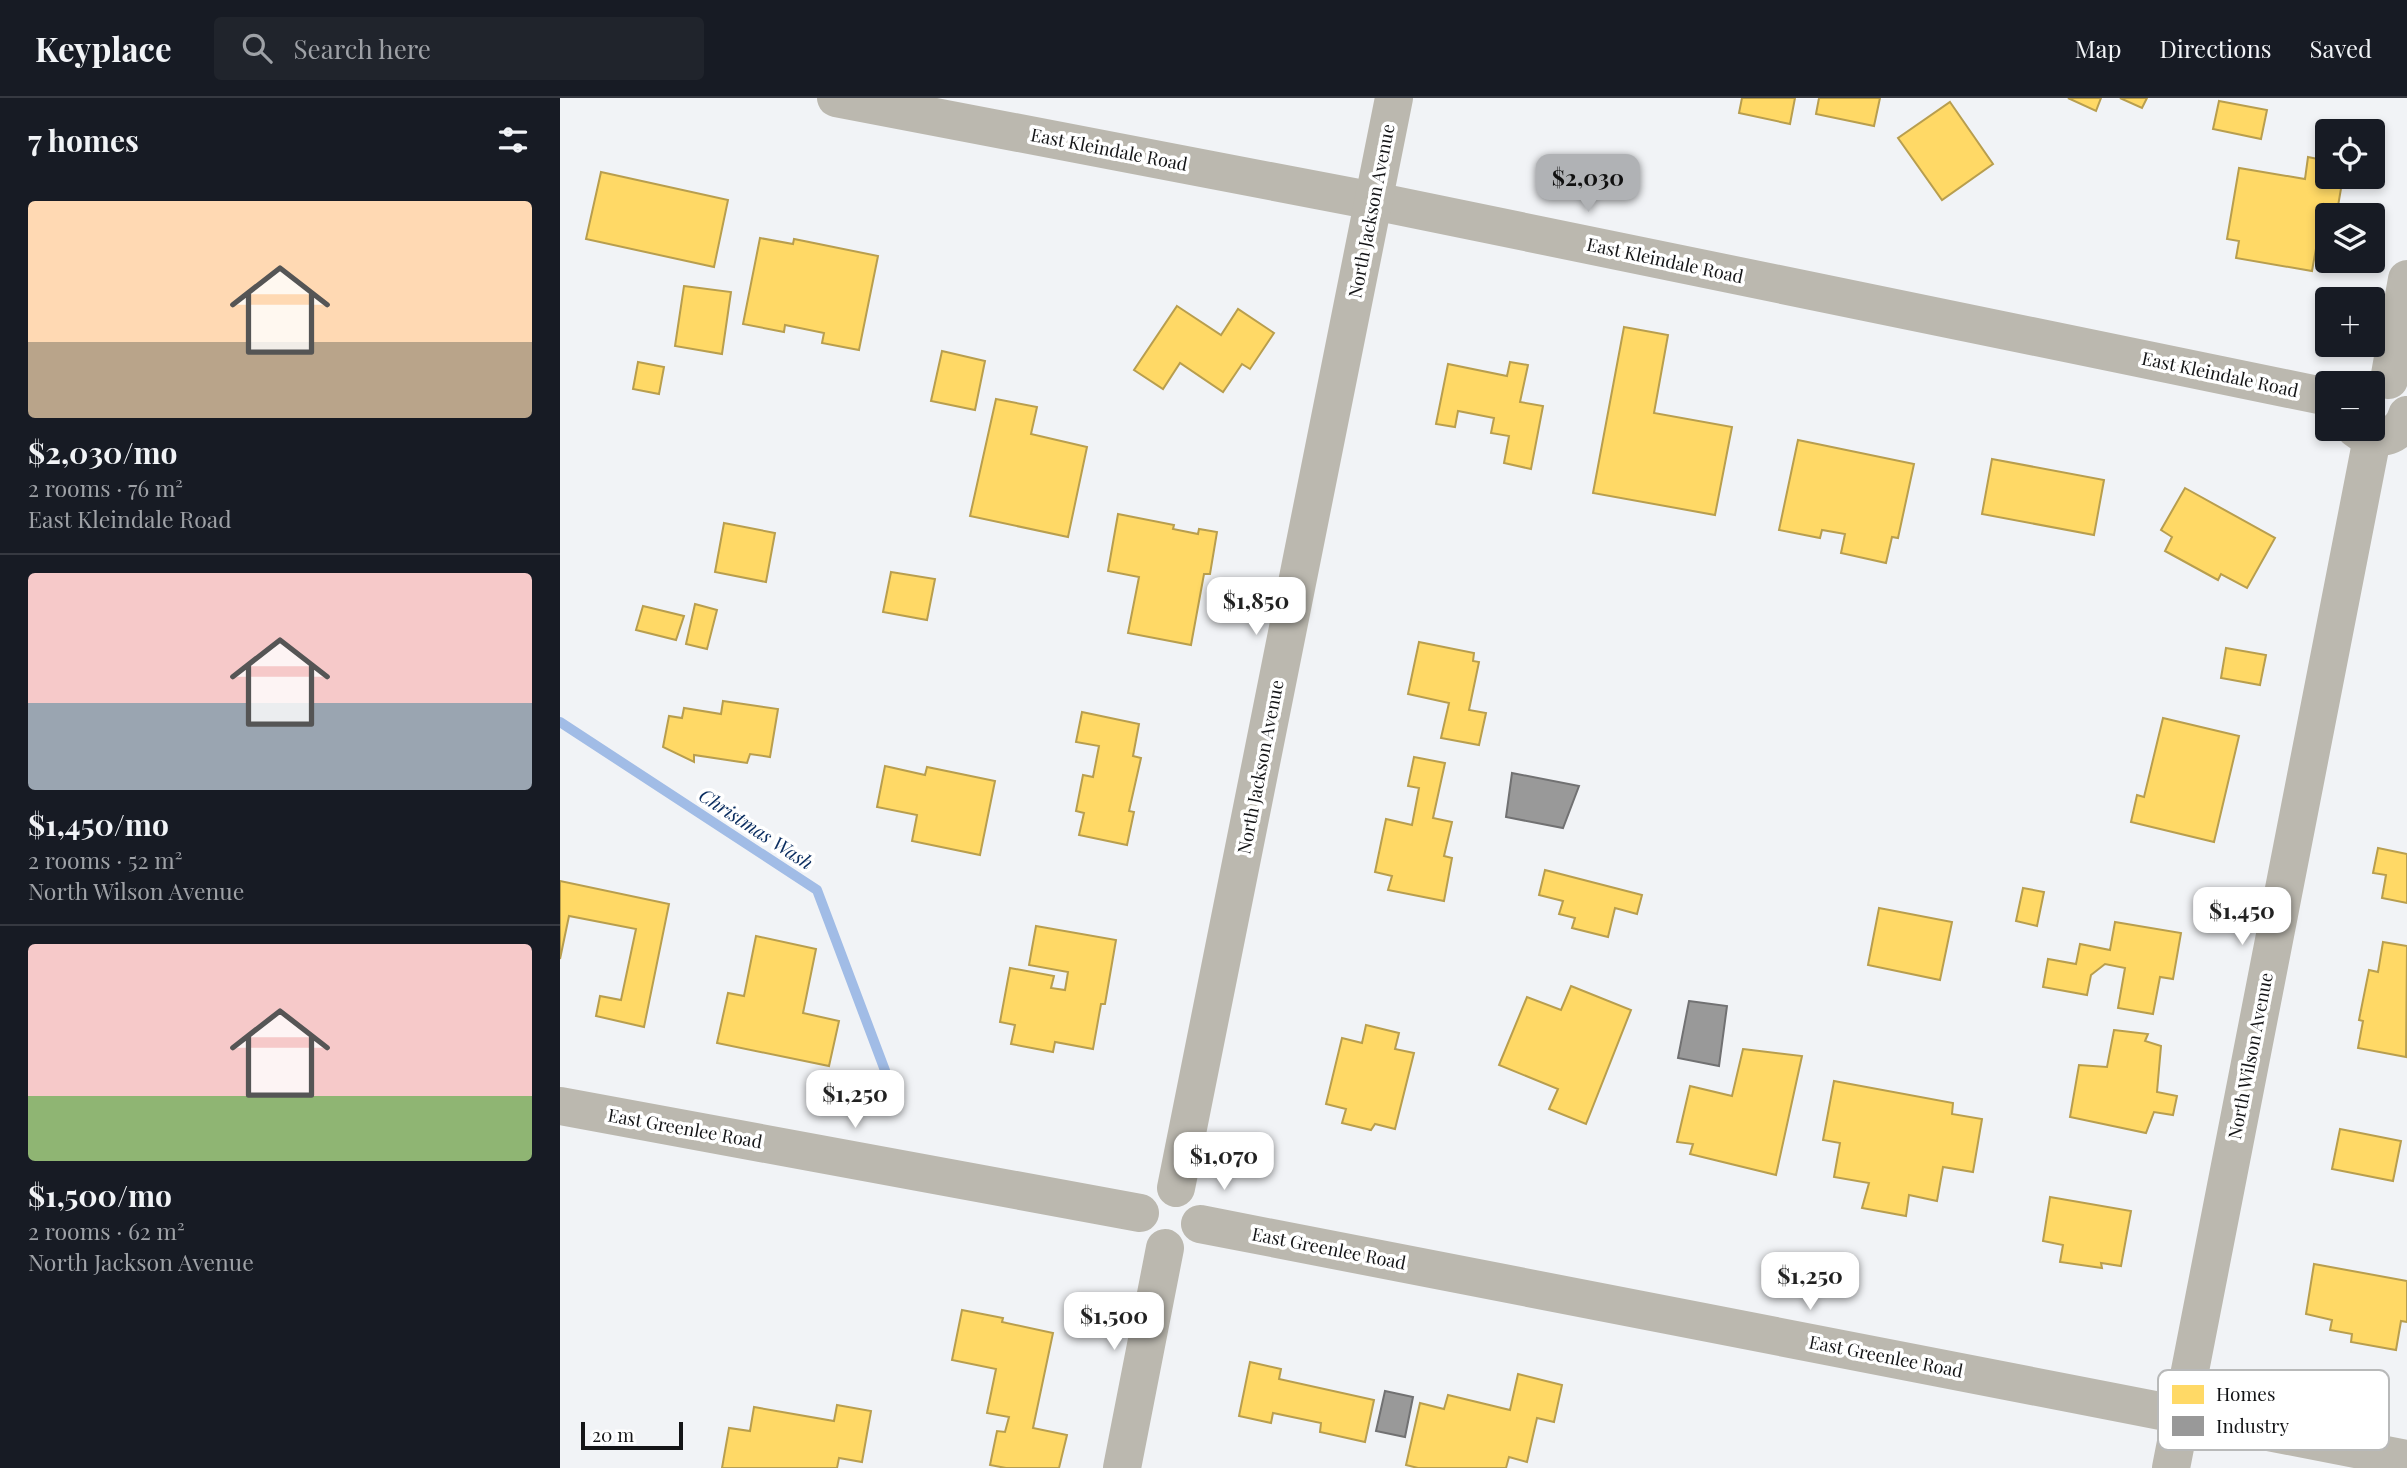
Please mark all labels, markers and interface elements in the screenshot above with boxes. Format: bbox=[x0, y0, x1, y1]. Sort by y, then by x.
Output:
search box bbox=[214, 17, 704, 80]
text: Keyplace bbox=[35, 26, 172, 70]
icon: search bbox=[238, 29, 276, 67]
text: Search here bbox=[294, 31, 431, 66]
text: Map bbox=[2075, 32, 2121, 64]
text: Directions bbox=[2159, 32, 2272, 64]
text: Saved bbox=[2310, 32, 2372, 64]
map controls bbox=[2315, 119, 2385, 441]
button: locate bbox=[2315, 119, 2385, 189]
text: 7 homes bbox=[28, 120, 139, 160]
icon: filters bbox=[494, 121, 532, 159]
street label: East Kleindale Road bbox=[1029, 122, 1190, 176]
street label: North Jackson Avenue bbox=[1342, 122, 1400, 300]
pin: $2,030 bbox=[1531, 155, 1645, 214]
text: $2,030 bbox=[1552, 161, 1624, 192]
button: layers bbox=[2315, 203, 2385, 273]
street label: East Kleindale Road bbox=[1585, 232, 1746, 288]
icon: home bbox=[217, 247, 343, 373]
button: + bbox=[2315, 287, 2385, 357]
street label: East Kleindale Road bbox=[2140, 346, 2301, 402]
button: − bbox=[2315, 371, 2385, 441]
text: $2,030/mo bbox=[28, 432, 178, 472]
text: 2 rooms · 76 m² bbox=[28, 472, 183, 503]
text: East Kleindale Road bbox=[28, 503, 232, 534]
pin: $1,850 bbox=[1199, 578, 1313, 637]
text: $1,850 bbox=[1223, 584, 1289, 615]
icon: home bbox=[217, 619, 343, 745]
street label: North Jackson Avenue bbox=[1231, 678, 1289, 856]
water label: Christmas Wash bbox=[694, 782, 819, 875]
text: $1,450/mo bbox=[28, 804, 169, 844]
text: 2 rooms · 52 m² bbox=[28, 844, 182, 875]
text: North Wilson Avenue bbox=[28, 875, 244, 906]
pin: $1,450 bbox=[2185, 888, 2299, 947]
text: $1,450 bbox=[2209, 894, 2275, 925]
street label: North Wilson Avenue bbox=[2222, 970, 2278, 1141]
icon: home bbox=[217, 990, 343, 1116]
pin: $1,250 bbox=[798, 1070, 912, 1130]
text: $1,250 bbox=[822, 1077, 888, 1108]
street label: East Greenlee Road bbox=[606, 1103, 765, 1154]
pin: $1,070 bbox=[1167, 1132, 1281, 1192]
text: $1,070 bbox=[1190, 1139, 1258, 1170]
text: $1,500/mo bbox=[28, 1175, 172, 1215]
text: 2 rooms · 62 m² bbox=[28, 1215, 185, 1246]
street label: East Greenlee Road bbox=[1250, 1221, 1409, 1275]
text: North Jackson Avenue bbox=[28, 1246, 254, 1277]
pin: $1,250 bbox=[1753, 1252, 1867, 1312]
text: $1,250 bbox=[1777, 1259, 1843, 1290]
pin: $1,500 bbox=[1057, 1292, 1171, 1352]
text: $1,500 bbox=[1080, 1299, 1148, 1330]
street label: East Greenlee Road bbox=[1807, 1329, 1966, 1383]
legend bbox=[2158, 1370, 2389, 1450]
text: Homes bbox=[2216, 1380, 2275, 1406]
text: Industry bbox=[2216, 1412, 2290, 1438]
scale bar bbox=[581, 1419, 682, 1451]
text: 20 m bbox=[592, 1421, 634, 1447]

